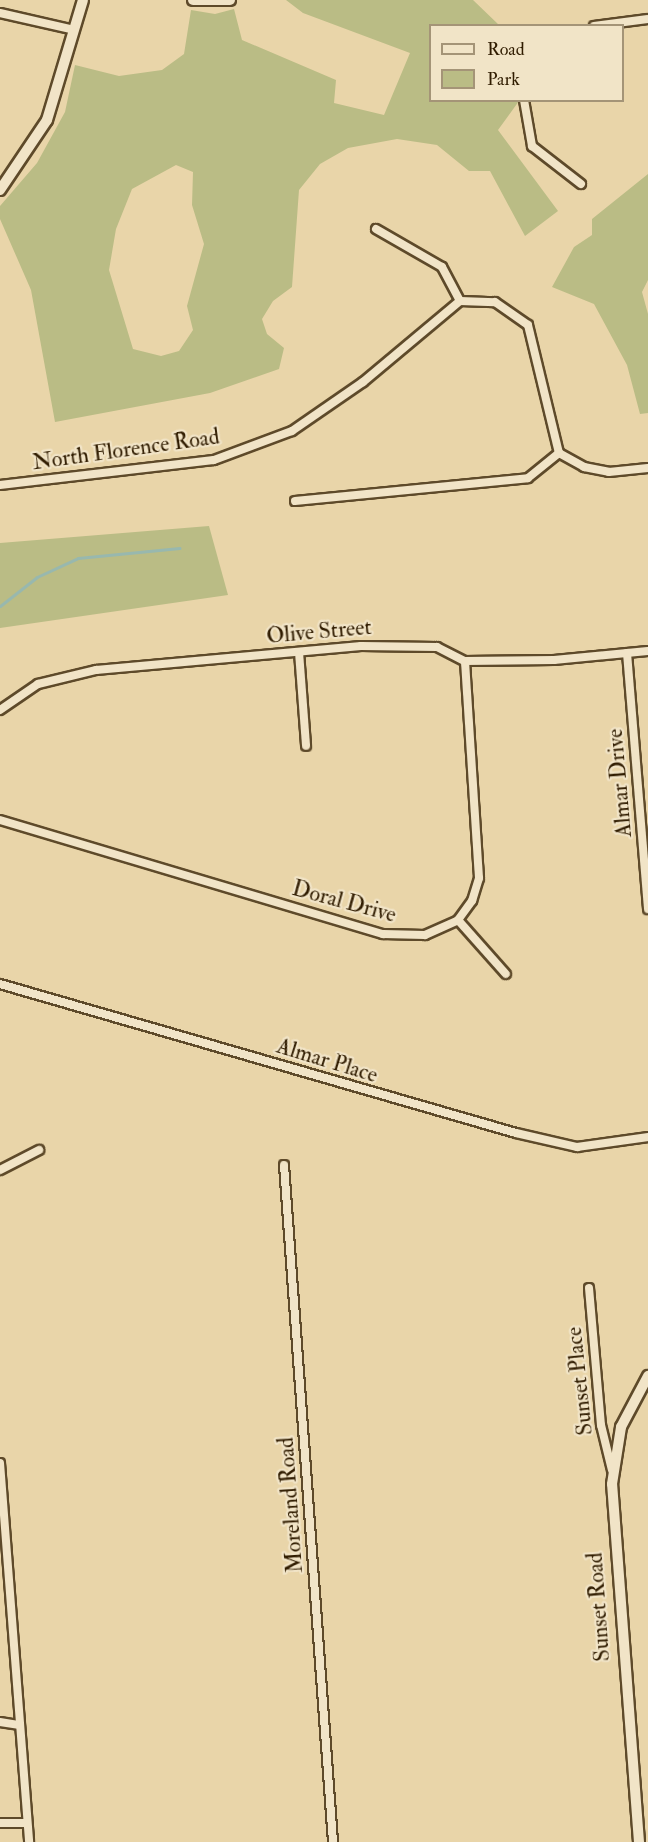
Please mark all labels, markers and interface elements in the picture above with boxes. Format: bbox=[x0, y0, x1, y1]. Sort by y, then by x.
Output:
legend bbox=[429, 24, 624, 102]
text: Road bbox=[487, 38, 525, 61]
text: Park bbox=[487, 68, 520, 91]
street label: North Florence Road bbox=[31, 424, 221, 476]
street label: Olive Street bbox=[265, 614, 373, 650]
street label: Almar Drive bbox=[602, 728, 638, 838]
street label: Doral Drive bbox=[289, 875, 399, 929]
street label: Almar Place bbox=[273, 1033, 381, 1089]
street label: Sunset Place bbox=[561, 1325, 599, 1437]
street label: Moreland Road bbox=[273, 1436, 309, 1574]
street label: Sunset Road bbox=[582, 1552, 616, 1662]

